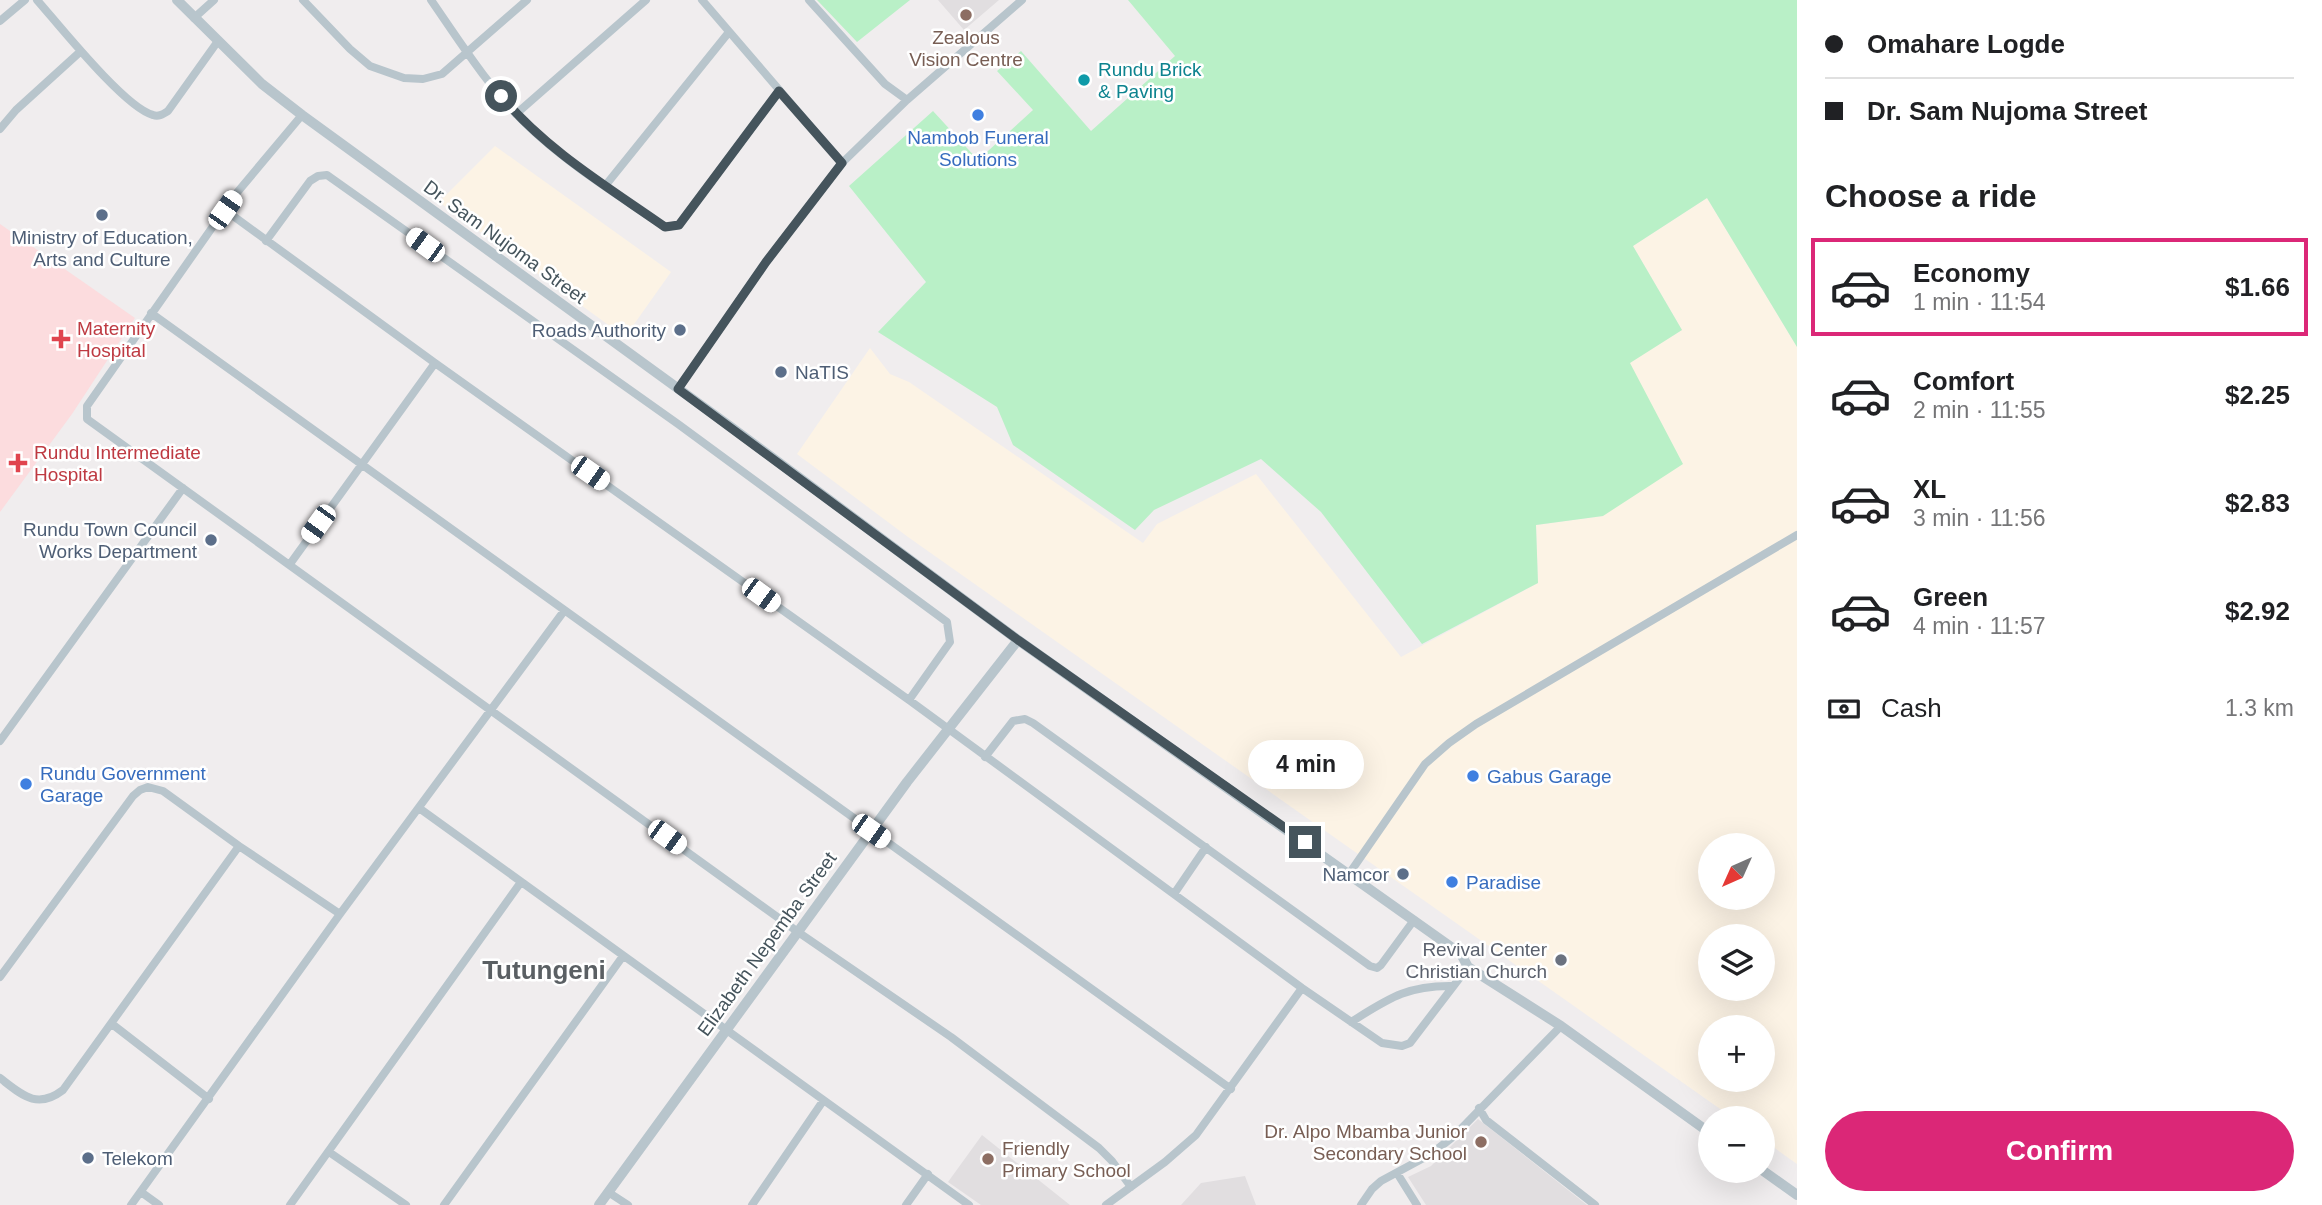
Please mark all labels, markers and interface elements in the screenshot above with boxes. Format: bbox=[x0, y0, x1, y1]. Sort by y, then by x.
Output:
marker: Zealous Vision Centre bbox=[958, 7, 974, 23]
place label: Zealous Vision Centre bbox=[909, 27, 1023, 70]
text: Omahare Logde bbox=[1867, 29, 2065, 59]
place label: Rundu Brick & Paving bbox=[1098, 59, 1202, 102]
marker: Rundu Brick & Paving bbox=[1076, 72, 1092, 88]
route start bbox=[485, 80, 517, 112]
text: Dr. Sam Nujoma Street bbox=[1867, 96, 2147, 126]
marker: Nambob Funeral Solutions bbox=[970, 107, 986, 123]
place label: Nambob Funeral Solutions bbox=[907, 127, 1049, 170]
street label: Dr. Sam Nujoma Street bbox=[420, 176, 591, 308]
text: Choose a ride bbox=[1825, 178, 2037, 214]
car bbox=[205, 187, 246, 233]
marker: Ministry of Education, Arts and Culture bbox=[94, 207, 110, 223]
car bbox=[402, 224, 449, 266]
place label: Ministry of Education, Arts and Culture bbox=[11, 227, 193, 270]
icon: car bbox=[1829, 256, 1892, 319]
text: Economy bbox=[1913, 258, 2030, 288]
text: $1.66 bbox=[2225, 272, 2290, 302]
text: 1 min · 11:54 bbox=[1913, 289, 2046, 315]
place label: Maternity Hospital bbox=[77, 318, 156, 361]
place label: Roads Authority bbox=[532, 320, 666, 341]
marker: Roads Authority bbox=[672, 322, 688, 338]
marker: Maternity Hospital bbox=[51, 329, 71, 349]
place label: NaTIS bbox=[795, 362, 849, 383]
marker: NaTIS bbox=[773, 364, 789, 380]
icon: car bbox=[1829, 364, 1892, 427]
text: Comfort bbox=[1913, 366, 2014, 396]
text: $2.25 bbox=[2225, 380, 2290, 410]
text: 2 min · 11:55 bbox=[1913, 397, 2046, 423]
place label: Rundu Intermediate Hospital bbox=[34, 442, 201, 485]
car bbox=[567, 452, 614, 494]
marker: Rundu Intermediate Hospital bbox=[8, 453, 28, 473]
icon: car bbox=[1829, 472, 1892, 535]
text: XL bbox=[1913, 474, 1946, 504]
text: $2.83 bbox=[2225, 488, 2290, 518]
car bbox=[298, 501, 339, 547]
text: 3 min · 11:56 bbox=[1913, 505, 2046, 531]
place label: Rundu Town Council Works Department bbox=[23, 519, 198, 562]
marker: Rundu Town Council Works Department bbox=[203, 532, 219, 548]
car bbox=[738, 574, 785, 616]
icon: car bbox=[1829, 580, 1892, 643]
text: Green bbox=[1913, 582, 1988, 612]
text: $2.92 bbox=[2225, 596, 2290, 626]
text: 4 min · 11:57 bbox=[1913, 613, 2046, 639]
icon: cash bbox=[1825, 690, 1863, 728]
text: Cash bbox=[1881, 693, 1942, 723]
text: 1.3 km bbox=[2225, 695, 2294, 721]
callout: 4 min bbox=[1247, 740, 1363, 790]
text: 4 min bbox=[1276, 751, 1336, 777]
place label: Rundu Government Garage bbox=[40, 763, 207, 806]
place label: Gabus Garage bbox=[1487, 766, 1612, 787]
marker: Gabus Garage bbox=[1465, 768, 1481, 784]
marker: Rundu Government Garage bbox=[18, 776, 34, 792]
car bbox=[848, 810, 895, 852]
car bbox=[644, 816, 691, 858]
route end bbox=[1289, 826, 1321, 858]
north arrow bbox=[1698, 833, 1774, 910]
map controls bbox=[1698, 833, 1775, 1183]
street label: Elizabeth Nepemba Street bbox=[693, 848, 841, 1040]
place label: Namcor bbox=[1322, 864, 1390, 885]
marker: Namcor bbox=[1395, 866, 1411, 882]
place label: Paradise bbox=[1466, 872, 1541, 893]
marker: Paradise bbox=[1444, 874, 1460, 890]
button: layers bbox=[1698, 924, 1775, 1001]
place label: Revival Center Christian Church bbox=[1406, 939, 1548, 982]
marker: Revival Center Christian Church bbox=[1553, 952, 1569, 968]
district label: Tutungeni bbox=[482, 955, 606, 985]
button: + bbox=[1698, 1015, 1775, 1092]
button: − bbox=[1698, 1106, 1775, 1183]
button: Confirm bbox=[1825, 1111, 2294, 1191]
place label: Dr. Alpo Mbamba Junior Secondary School bbox=[1264, 1121, 1468, 1164]
marker: Dr. Alpo Mbamba Junior Secondary School bbox=[1473, 1134, 1489, 1150]
place label: Friendly Primary School bbox=[1002, 1138, 1131, 1181]
place label: Telekom bbox=[102, 1148, 173, 1169]
marker: Telekom bbox=[80, 1150, 96, 1166]
marker: Friendly Primary School bbox=[980, 1151, 996, 1167]

